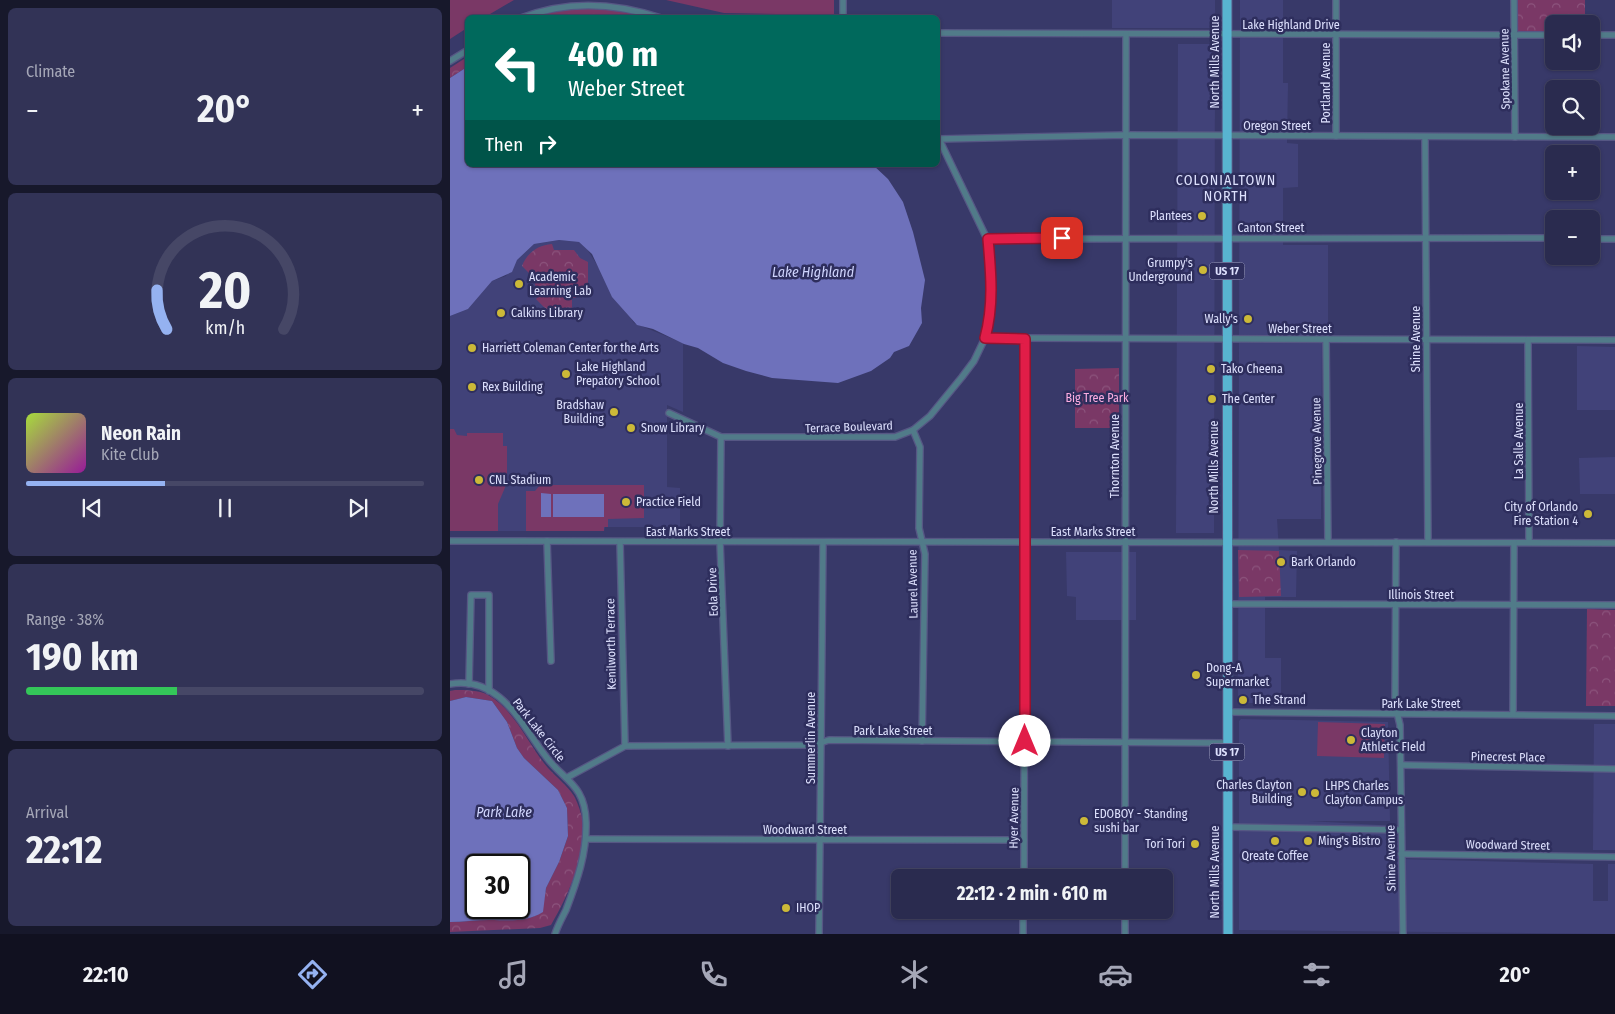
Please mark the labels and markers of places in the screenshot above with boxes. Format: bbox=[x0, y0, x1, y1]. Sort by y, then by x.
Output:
place label: Plantees bbox=[1150, 209, 1192, 223]
marker: Plantees bbox=[1196, 210, 1208, 222]
pin bbox=[1041, 217, 1083, 259]
place label: Grumpy's Underground bbox=[1128, 256, 1193, 284]
marker: Grumpy's Underground bbox=[1197, 264, 1209, 276]
place label: Academic Learning Lab bbox=[529, 270, 592, 298]
marker: Academic Learning Lab bbox=[513, 278, 525, 290]
place label: Calkins Library bbox=[511, 306, 583, 320]
marker: Calkins Library bbox=[495, 307, 507, 319]
place label: Wally's bbox=[1205, 312, 1238, 326]
marker: Wally's bbox=[1242, 313, 1254, 325]
place label: Harriett Coleman Center for the Arts bbox=[482, 341, 659, 355]
marker: Harriett Coleman Center for the Arts bbox=[466, 342, 478, 354]
place label: Lake Highland Prepatory School bbox=[576, 360, 660, 388]
place label: Tako Cheena bbox=[1221, 362, 1283, 376]
marker: Tako Cheena bbox=[1205, 363, 1217, 375]
marker: Lake Highland Prepatory School bbox=[560, 368, 572, 380]
place label: Rex Building bbox=[482, 380, 543, 394]
marker: Rex Building bbox=[466, 381, 478, 393]
place label: The Center bbox=[1222, 392, 1275, 406]
marker: The Center bbox=[1206, 393, 1218, 405]
place label: Bradshaw Building bbox=[556, 398, 604, 426]
marker: Bradshaw Building bbox=[608, 406, 620, 418]
place label: Snow Library bbox=[641, 421, 705, 435]
marker: Snow Library bbox=[625, 422, 637, 434]
place label: CNL Stadium bbox=[489, 473, 551, 487]
marker: CNL Stadium bbox=[473, 474, 485, 486]
place label: Practice Field bbox=[636, 495, 701, 509]
marker: Practice Field bbox=[620, 496, 632, 508]
place label: City of Orlando Fire Station 4 bbox=[1504, 500, 1578, 528]
marker: City of Orlando Fire Station 4 bbox=[1582, 508, 1594, 520]
place label: Bark Orlando bbox=[1291, 555, 1356, 569]
marker: Bark Orlando bbox=[1275, 556, 1287, 568]
place label: Dong-A Supermarket bbox=[1206, 661, 1269, 689]
marker: Dong-A Supermarket bbox=[1190, 669, 1202, 681]
place label: The Strand bbox=[1253, 693, 1306, 707]
marker: The Strand bbox=[1237, 694, 1249, 706]
place label: Clayton Athletic FIeld bbox=[1361, 726, 1425, 754]
marker: Clayton Athletic FIeld bbox=[1345, 734, 1357, 746]
place label: Charles Clayton Building bbox=[1216, 778, 1292, 806]
place label: LHPS Charles Clayton Campus bbox=[1325, 779, 1403, 807]
marker: Charles Clayton Building bbox=[1296, 786, 1308, 798]
marker: LHPS Charles Clayton Campus bbox=[1309, 787, 1321, 799]
place label: EDOBOY - Standing sushi bar bbox=[1094, 807, 1188, 835]
marker: EDOBOY - Standing sushi bar bbox=[1078, 815, 1090, 827]
place label: Ming's Bistro bbox=[1318, 834, 1381, 848]
marker: Qreate Coffee bbox=[1269, 835, 1281, 847]
marker: Ming's Bistro bbox=[1302, 835, 1314, 847]
place label: Tori Tori bbox=[1145, 837, 1185, 851]
marker: Tori Tori bbox=[1189, 838, 1201, 850]
place label: Qreate Coffee bbox=[1242, 849, 1308, 863]
place label: IHOP bbox=[796, 901, 820, 915]
marker: IHOP bbox=[780, 902, 792, 914]

